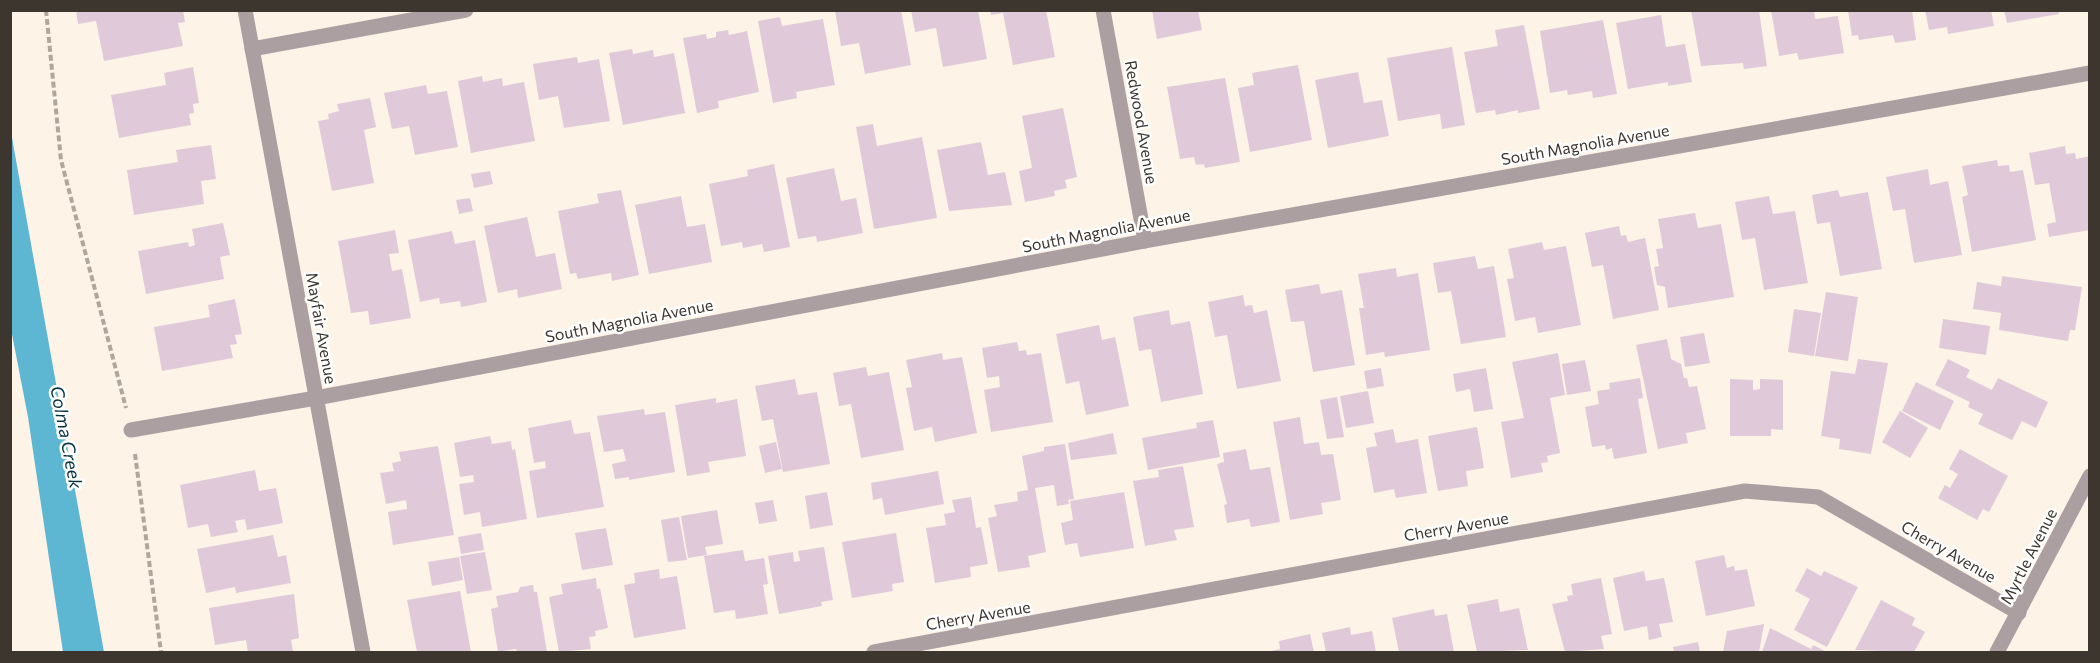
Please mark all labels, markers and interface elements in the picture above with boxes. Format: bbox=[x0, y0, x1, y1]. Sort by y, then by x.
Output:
street label: Redwood Avenue bbox=[1122, 59, 1162, 185]
street label: South Magnolia Avenue bbox=[1499, 120, 1671, 168]
street label: South Magnolia Avenue bbox=[1020, 204, 1192, 256]
street label: Mayfair Avenue bbox=[303, 271, 341, 385]
street label: South Magnolia Avenue bbox=[543, 294, 715, 346]
water label: Colma Creek bbox=[46, 384, 88, 491]
street label: Myrtle Avenue bbox=[1996, 505, 2060, 607]
street label: Cherry Avenue bbox=[1402, 507, 1510, 545]
street label: Cherry Avenue bbox=[1898, 516, 2000, 586]
street label: Cherry Avenue bbox=[924, 596, 1032, 634]

